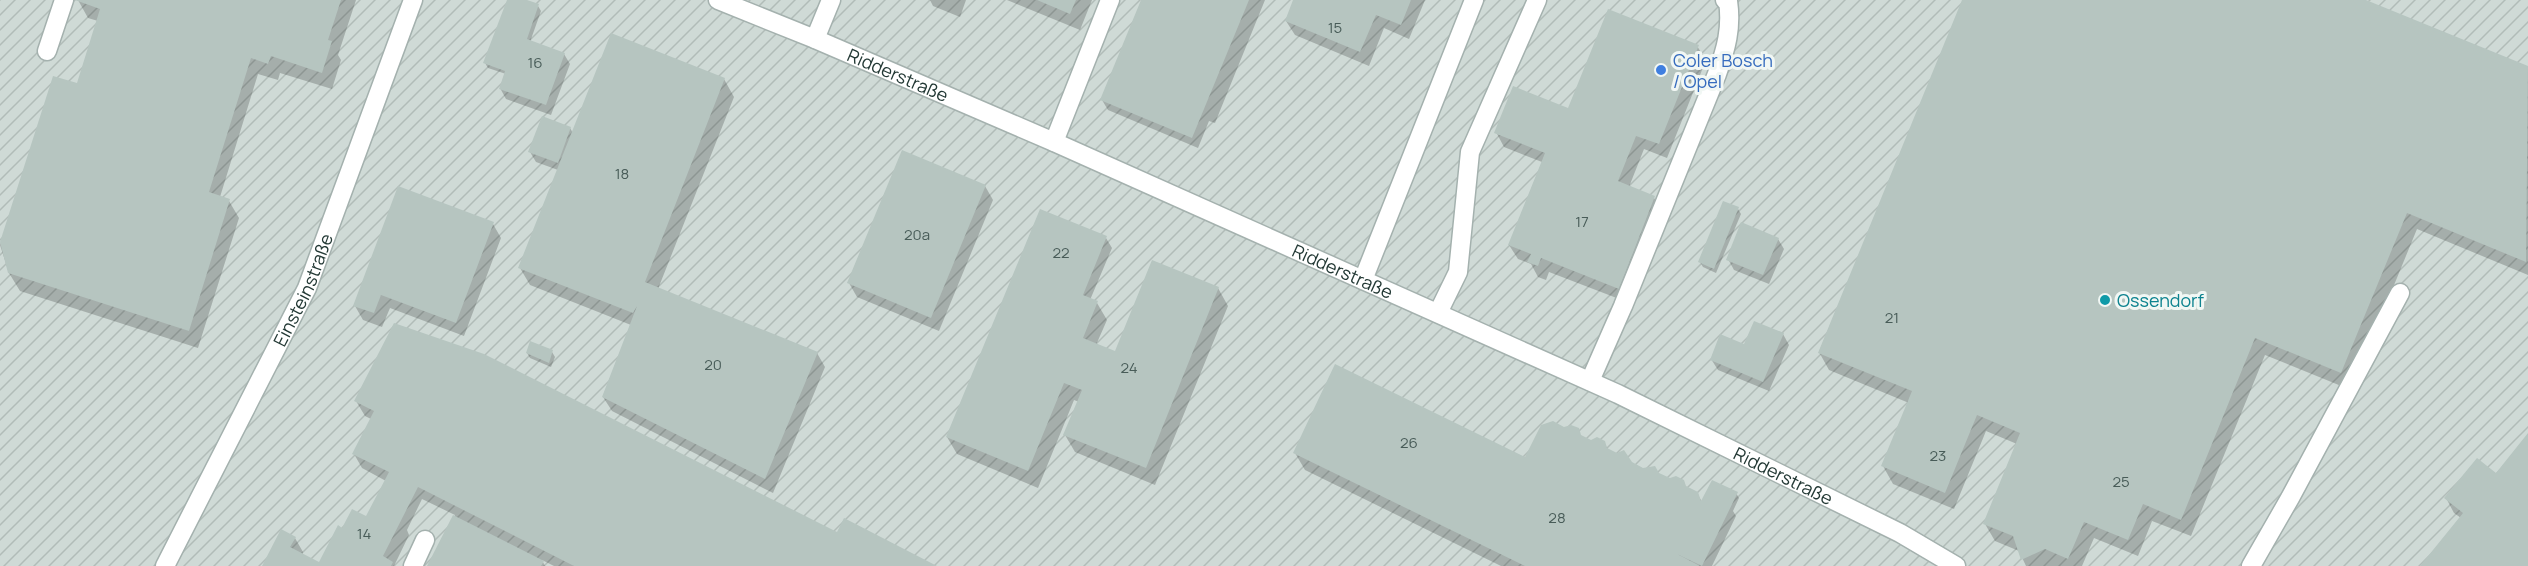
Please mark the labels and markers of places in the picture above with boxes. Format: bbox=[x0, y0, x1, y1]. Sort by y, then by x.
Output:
place label: Coler Bosch / Opel bbox=[1673, 48, 1773, 93]
marker: Coler Bosch / Opel bbox=[1654, 63, 1668, 77]
place label: Ossendorf bbox=[2117, 288, 2205, 312]
marker: Ossendorf bbox=[2098, 293, 2112, 307]

